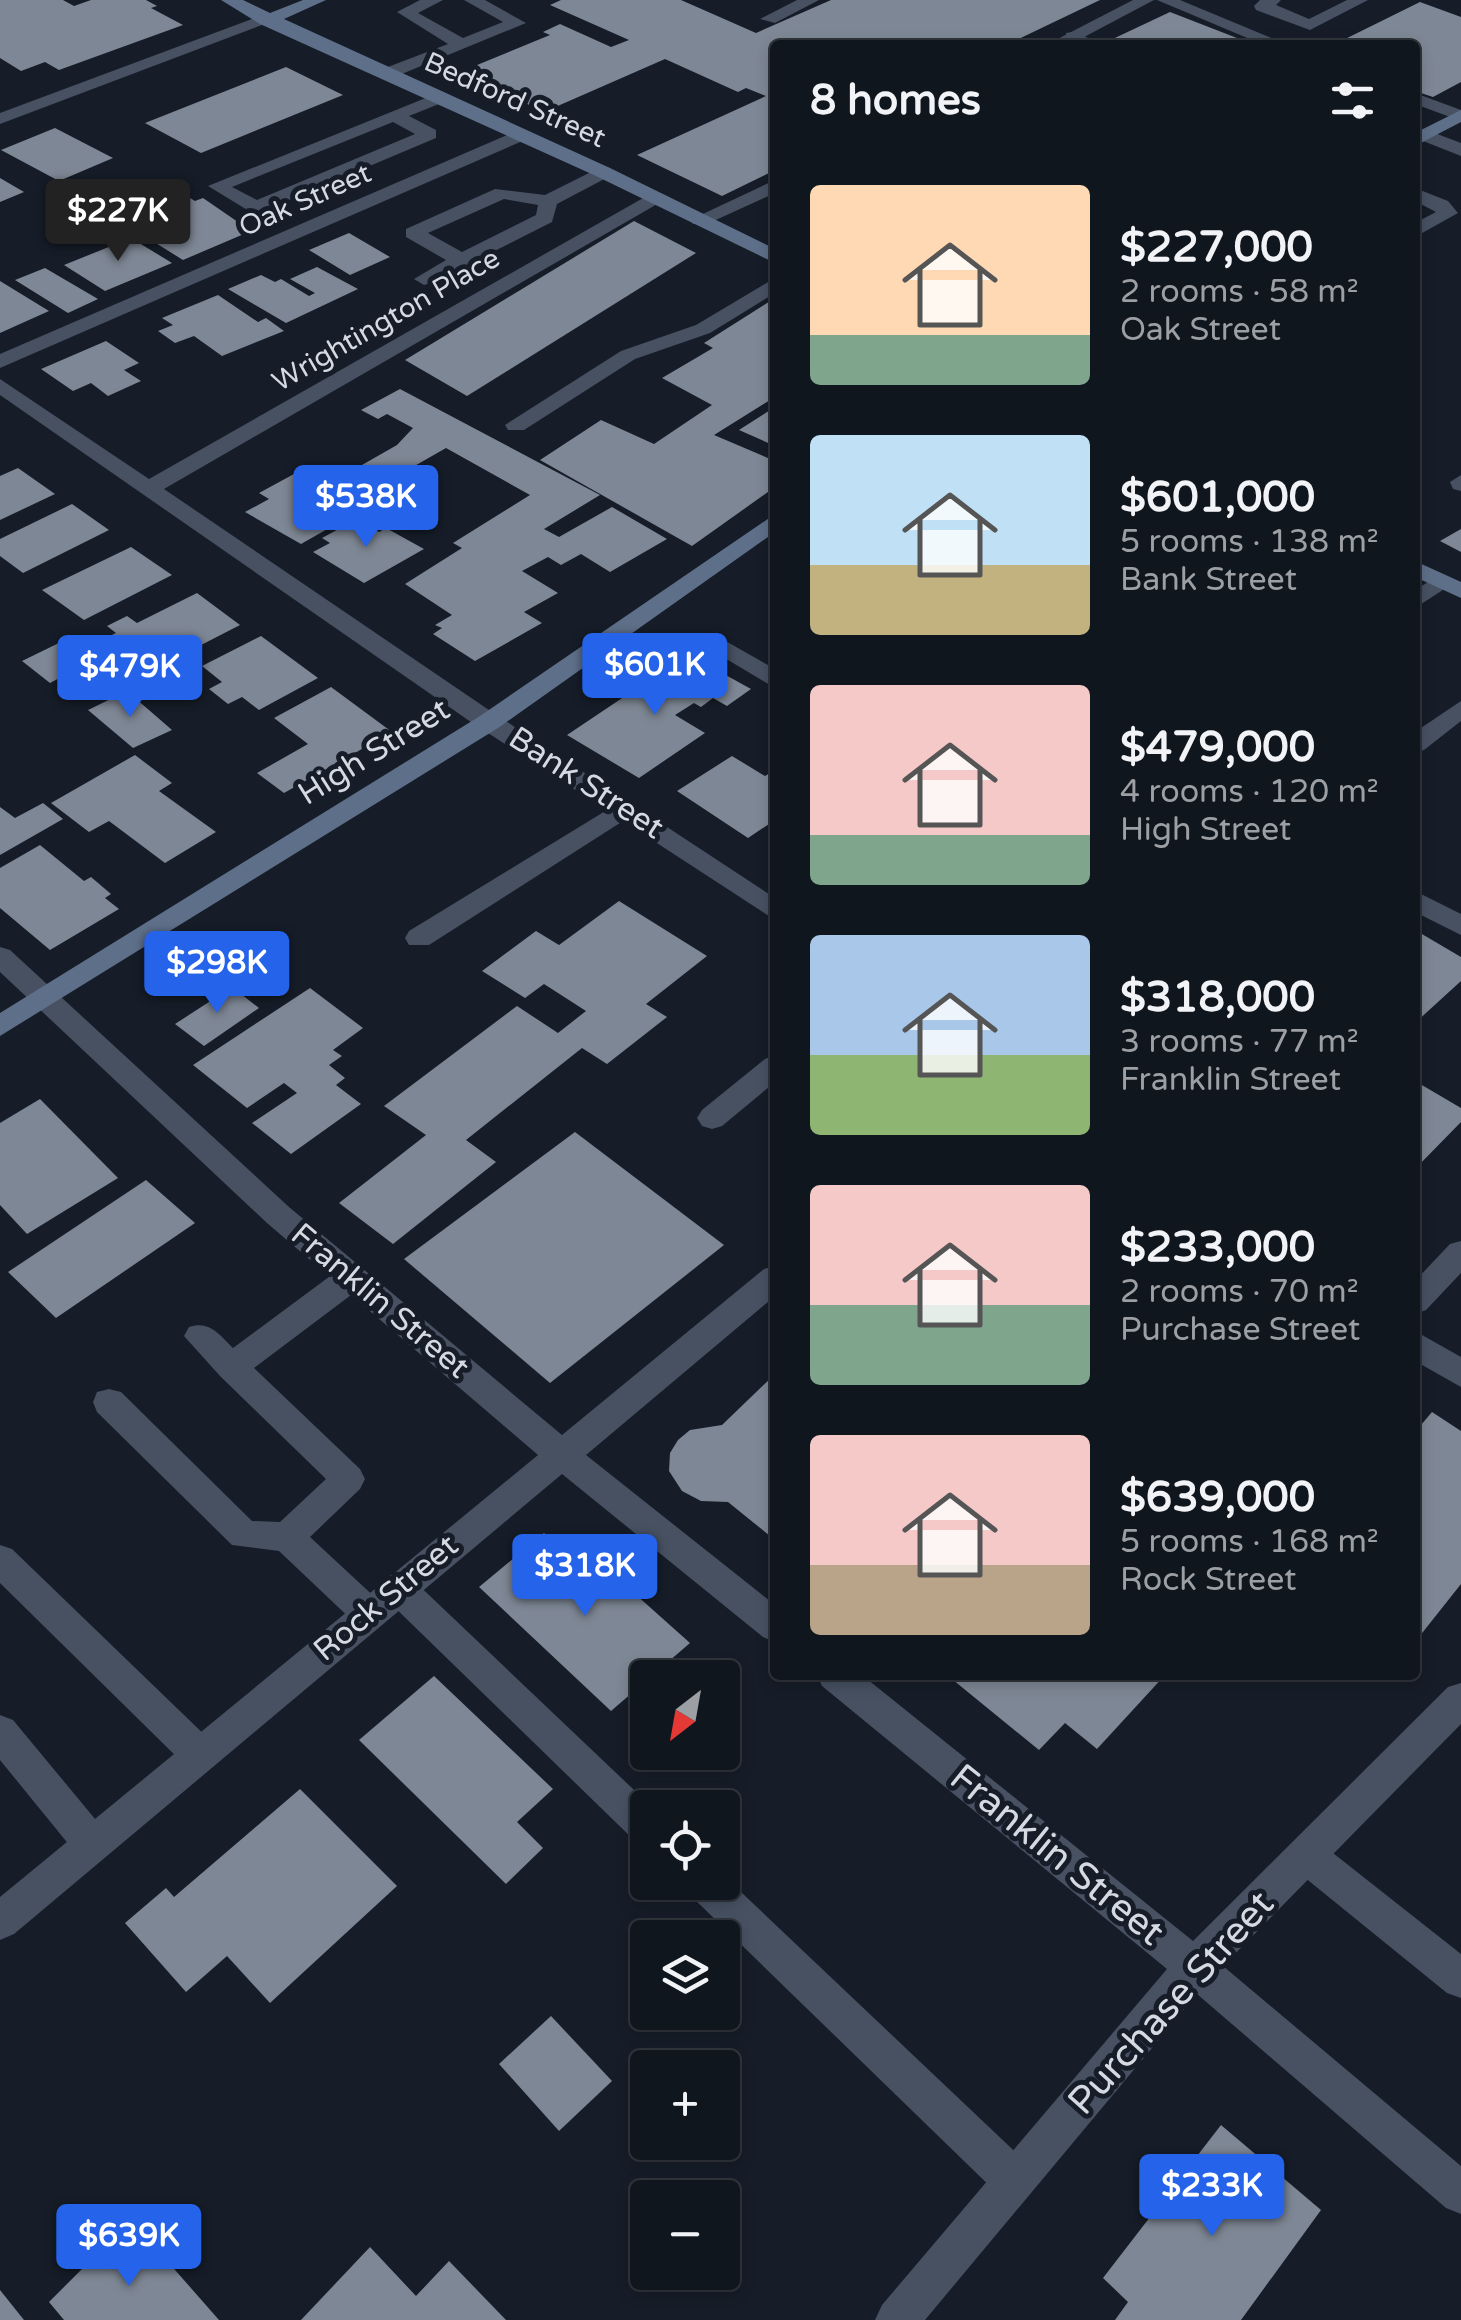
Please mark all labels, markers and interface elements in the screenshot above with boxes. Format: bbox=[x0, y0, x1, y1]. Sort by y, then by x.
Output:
street label: Bedford Street bbox=[419, 45, 611, 155]
icon: filters bbox=[1325, 73, 1380, 128]
text: 8 homes bbox=[810, 75, 981, 126]
street label: Oak Street bbox=[234, 156, 376, 244]
pin: $227K bbox=[48, 179, 188, 264]
text: $227K bbox=[67, 192, 169, 230]
text: $227,000 bbox=[1120, 222, 1313, 273]
icon: home bbox=[890, 225, 1010, 345]
street label: Wrightington Place bbox=[266, 241, 506, 399]
text: 2 rooms · 58 m² bbox=[1120, 273, 1359, 311]
text: Oak Street bbox=[1120, 311, 1281, 349]
pin: $538K bbox=[296, 465, 436, 550]
text: $601,000 bbox=[1120, 472, 1315, 523]
icon: home bbox=[890, 475, 1010, 595]
text: $538K bbox=[315, 478, 417, 516]
text: 5 rooms · 138 m² bbox=[1120, 523, 1379, 561]
text: Bank Street bbox=[1120, 561, 1297, 599]
pin: $601K bbox=[585, 633, 725, 718]
pin: $479K bbox=[60, 635, 200, 720]
text: $601K bbox=[604, 646, 706, 684]
text: $479K bbox=[79, 648, 181, 686]
street label: High Street bbox=[291, 691, 457, 813]
street label: Bank Street bbox=[501, 719, 671, 847]
text: $479,000 bbox=[1120, 722, 1315, 773]
icon: home bbox=[890, 725, 1010, 845]
text: 4 rooms · 120 m² bbox=[1120, 773, 1379, 811]
text: High Street bbox=[1120, 811, 1291, 849]
pin: $298K bbox=[147, 931, 287, 1016]
text: $298K bbox=[166, 944, 268, 982]
text: $318,000 bbox=[1120, 972, 1315, 1023]
icon: home bbox=[890, 975, 1010, 1095]
text: 3 rooms · 77 m² bbox=[1120, 1023, 1359, 1061]
text: Franklin Street bbox=[1120, 1061, 1341, 1099]
street label: Franklin Street bbox=[283, 1215, 477, 1387]
text: $233,000 bbox=[1120, 1222, 1315, 1273]
icon: home bbox=[890, 1225, 1010, 1345]
text: 2 rooms · 70 m² bbox=[1120, 1273, 1359, 1311]
text: Purchase Street bbox=[1120, 1311, 1360, 1349]
text: $639,000 bbox=[1120, 1472, 1315, 1523]
icon: home bbox=[890, 1475, 1010, 1595]
text: 5 rooms · 168 m² bbox=[1120, 1523, 1379, 1561]
street label: Rock Street bbox=[306, 1527, 466, 1669]
pin: $318K bbox=[515, 1534, 655, 1619]
text: $318K bbox=[534, 1547, 636, 1585]
text: Rock Street bbox=[1120, 1561, 1297, 1599]
north arrow bbox=[630, 1660, 740, 1770]
map controls bbox=[630, 1660, 740, 2290]
street label: Franklin Street bbox=[941, 1755, 1173, 1955]
button: locate bbox=[630, 1790, 740, 1900]
street label: Purchase Street bbox=[1058, 1882, 1284, 2124]
button: layers bbox=[630, 1920, 740, 2030]
button: + bbox=[630, 2050, 740, 2160]
pin: $233K bbox=[1142, 2154, 1282, 2239]
text: $233K bbox=[1161, 2167, 1263, 2205]
button: − bbox=[630, 2180, 740, 2290]
pin: $639K bbox=[59, 2204, 199, 2289]
text: $639K bbox=[78, 2217, 180, 2255]

